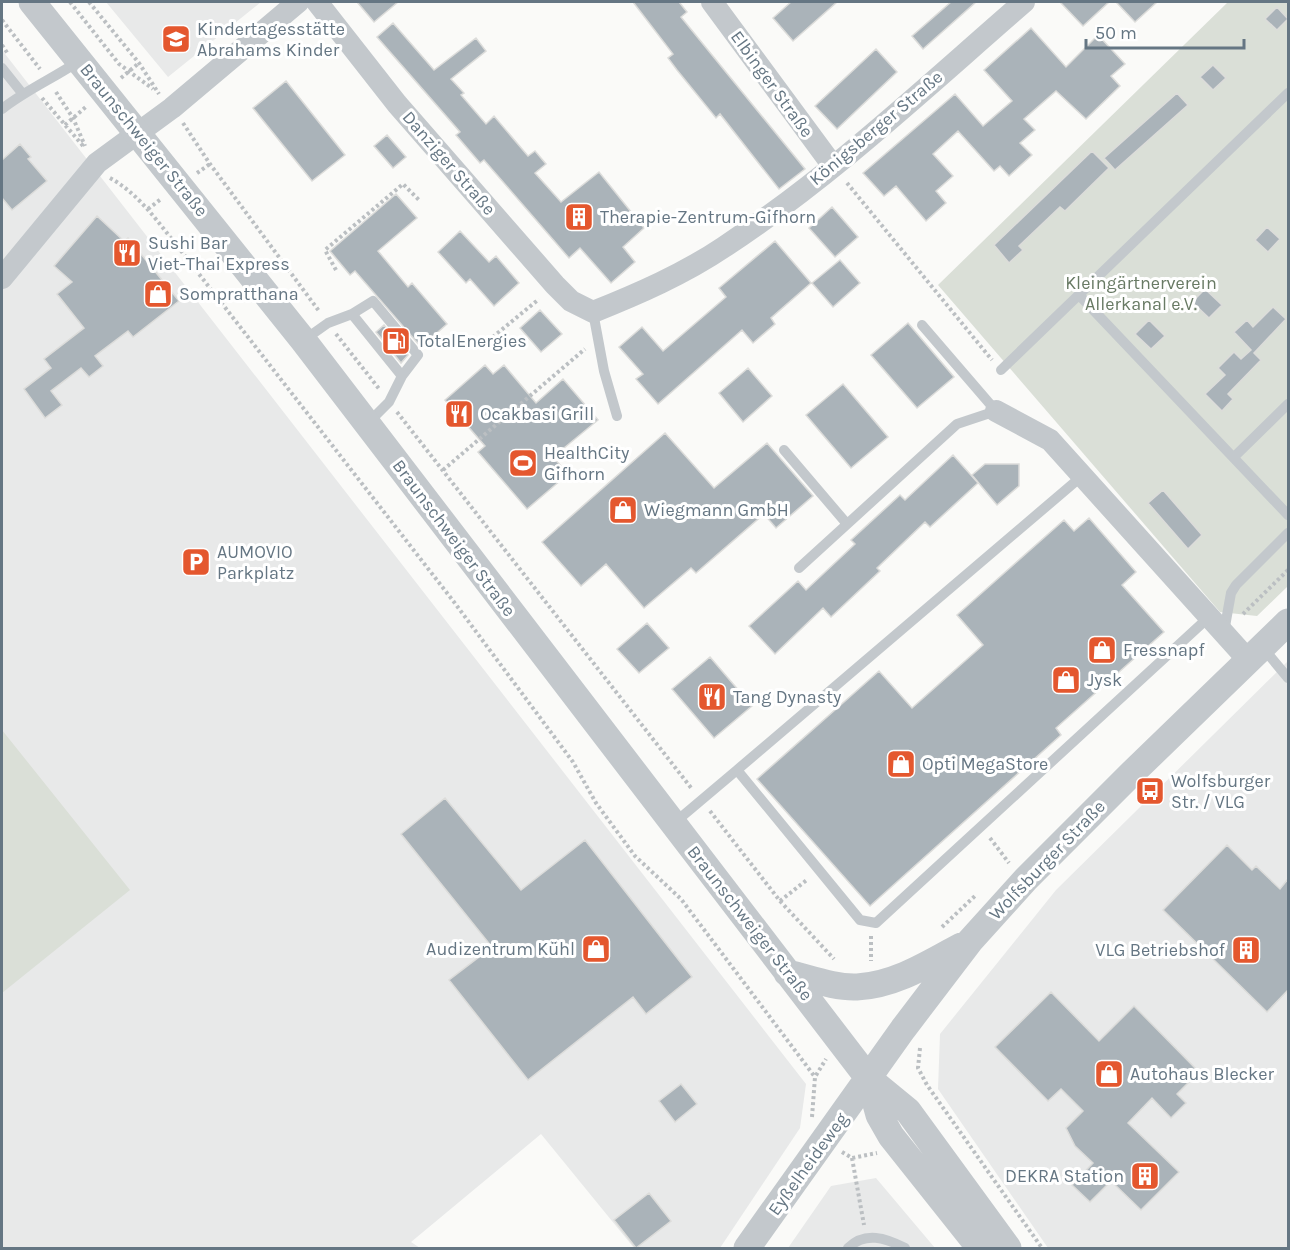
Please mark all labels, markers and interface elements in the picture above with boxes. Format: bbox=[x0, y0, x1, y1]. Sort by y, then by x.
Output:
scale bar bbox=[1086, 12, 1244, 50]
place label: Kindertagesstätte Abrahams Kinder bbox=[197, 18, 345, 61]
text: 50 m bbox=[1095, 22, 1137, 44]
school or university icon: Kindertagesstätte Abrahams Kinder bbox=[160, 23, 192, 55]
street label: Elbinger Straße bbox=[726, 26, 818, 142]
street label: Braunschweiger Straße bbox=[75, 59, 213, 221]
street label: Königsberger Straße bbox=[805, 66, 947, 190]
street label: Danziger Straße bbox=[398, 106, 500, 220]
building icon: Therapie-Zentrum-Gifhorn bbox=[563, 201, 595, 233]
place label: Therapie-Zentrum-Gifhorn bbox=[600, 206, 816, 228]
place label: Sushi Bar Viet-Thai Express bbox=[148, 232, 290, 275]
restaurant icon: Sushi Bar Viet-Thai Express bbox=[111, 237, 143, 269]
park label: Kleingärtnerverein Allerkanal e.V. bbox=[1065, 272, 1217, 315]
shop icon: Sompratthana bbox=[142, 278, 174, 310]
place label: Sompratthana bbox=[179, 283, 299, 305]
fuel station icon: TotalEnergies bbox=[380, 325, 412, 357]
place label: TotalEnergies bbox=[417, 330, 527, 352]
restaurant icon: Ocakbasi Grill bbox=[443, 398, 475, 430]
place label: Ocakbasi Grill bbox=[480, 403, 594, 425]
place label: HealthCity Gifhorn bbox=[544, 442, 630, 485]
sports icon: HealthCity Gifhorn bbox=[507, 447, 539, 479]
street label: Braunschweiger Straße bbox=[388, 455, 520, 621]
shop icon: Wiegmann GmbH bbox=[607, 494, 639, 526]
place label: Wiegmann GmbH bbox=[644, 499, 789, 521]
place label: AUMOVIO Parkplatz bbox=[217, 541, 294, 584]
parking icon: AUMOVIO Parkplatz bbox=[180, 546, 212, 578]
shop icon: Fressnapf bbox=[1086, 634, 1118, 666]
place label: Fressnapf bbox=[1123, 639, 1205, 661]
shop icon: Jysk bbox=[1050, 664, 1082, 696]
place label: Jysk bbox=[1087, 669, 1122, 691]
restaurant icon: Tang Dynasty bbox=[696, 681, 728, 713]
place label: Tang Dynasty bbox=[733, 686, 842, 708]
shop icon: Opti MegaStore bbox=[885, 748, 917, 780]
place label: Opti MegaStore bbox=[922, 753, 1048, 775]
place label: Wolfsburger Str. / VLG bbox=[1171, 770, 1271, 813]
bus stop icon: Wolfsburger Str. / VLG bbox=[1134, 775, 1166, 807]
street label: Wolfsburger Straße bbox=[984, 796, 1110, 924]
street label: Braunschweiger Straße bbox=[682, 841, 818, 1005]
shop icon: Audizentrum Kühl bbox=[580, 933, 612, 965]
building icon: VLG Betriebshof bbox=[1230, 934, 1262, 966]
place label: Audizentrum Kühl bbox=[426, 938, 575, 960]
place label: VLG Betriebshof bbox=[1095, 939, 1226, 961]
shop icon: Autohaus Blecker bbox=[1093, 1058, 1125, 1090]
place label: Autohaus Blecker bbox=[1130, 1063, 1274, 1085]
street label: Eyßelheideweg bbox=[763, 1108, 853, 1220]
building icon: DEKRA Station bbox=[1129, 1160, 1161, 1192]
place label: DEKRA Station bbox=[1005, 1165, 1124, 1187]

